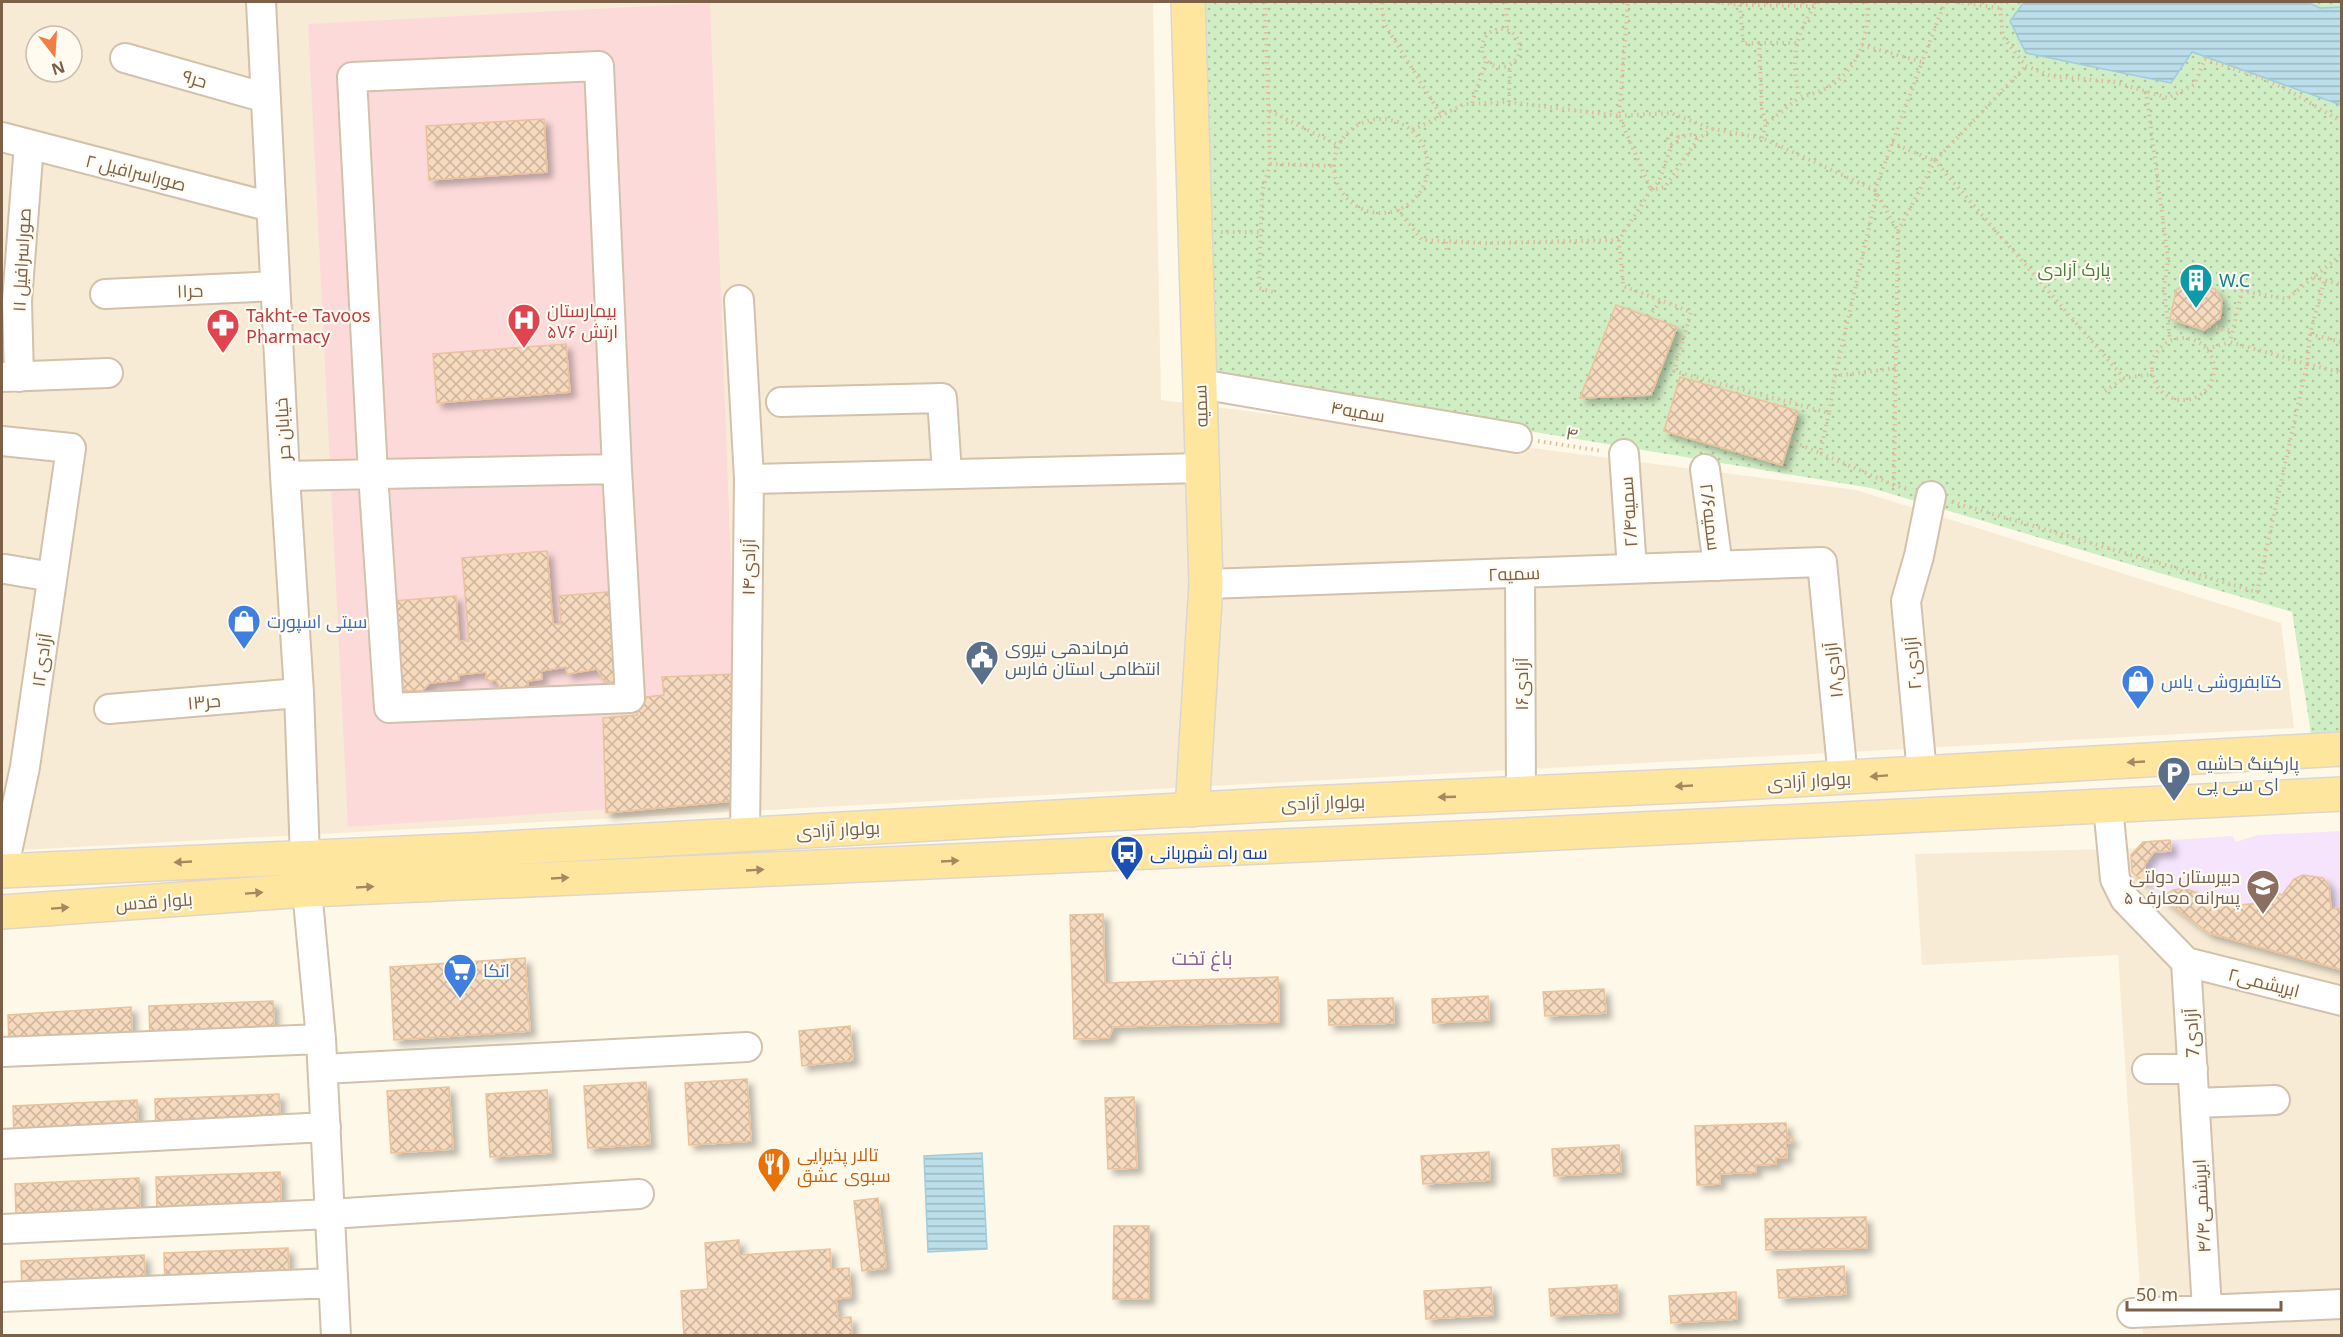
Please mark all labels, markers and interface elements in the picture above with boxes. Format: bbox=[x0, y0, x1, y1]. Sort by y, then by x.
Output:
north arrow bbox=[24, 24, 84, 84]
text: N bbox=[49, 56, 68, 81]
street label: حر۹ bbox=[180, 63, 210, 93]
street label: صوراسرافیل ۲ bbox=[83, 148, 189, 196]
street label: صوراسرافیل ۱۱ bbox=[6, 207, 36, 313]
park label: پارک آزادی bbox=[2038, 257, 2111, 282]
building icon: W.C bbox=[2178, 262, 2214, 309]
place label: W.C bbox=[2219, 268, 2250, 292]
street label: حر۱۱ bbox=[176, 278, 204, 302]
place label: بیمارستان ۵۷۶ ارتش bbox=[547, 298, 618, 343]
hospital icon: بیمارستان ۵۷۶ ارتش bbox=[506, 302, 542, 349]
place label: Takht-e Tavoos Pharmacy bbox=[246, 303, 371, 348]
pharmacy icon: Takht-e Tavoos Pharmacy bbox=[205, 307, 241, 354]
street label: سمیه bbox=[1187, 384, 1213, 428]
street label: سمیه۴ bbox=[1329, 394, 1387, 428]
street label: خیابان حر bbox=[268, 397, 296, 462]
street label: ۴ bbox=[1564, 420, 1580, 446]
street label: سمیه۲/۴ bbox=[1614, 476, 1642, 548]
street label: سمیه۲/۶ bbox=[1695, 482, 1727, 552]
street label: آزادی۱۴ bbox=[736, 538, 760, 596]
street label: ۲سمیه bbox=[1487, 560, 1541, 586]
shop icon: سیتی اسپورت bbox=[226, 603, 262, 650]
place label: سیتی اسپورت bbox=[267, 609, 367, 633]
street label: آزادی۱۲ bbox=[25, 631, 57, 689]
place label: فرماندهی نیروی انتظامی استان فارس bbox=[1005, 635, 1161, 680]
street label: آزادی۲۰ bbox=[1898, 635, 1926, 691]
public building icon: فرماندهی نیروی انتظامی استان فارس bbox=[964, 639, 1000, 686]
street label: آزادی۱۸ bbox=[1818, 641, 1848, 699]
street label: آزادی۱۶ bbox=[1509, 657, 1533, 711]
shop icon: کتابفروشی یاس bbox=[2120, 663, 2156, 710]
place label: کتابفروشی یاس bbox=[2161, 669, 2282, 693]
street label: حر۱۳ bbox=[186, 688, 222, 714]
place label: پارکینگ حاشیه ای سی پی bbox=[2197, 751, 2299, 797]
parking icon: پارکینگ حاشیه ای سی پی bbox=[2156, 755, 2192, 802]
one-way arrow bbox=[2127, 758, 2146, 767]
street label: بولوار آزادی bbox=[1766, 766, 1852, 794]
one-way arrow bbox=[1869, 771, 1888, 780]
one-way arrow bbox=[1675, 782, 1694, 791]
street label: بولوار آزادی bbox=[1281, 789, 1365, 815]
one-way arrow bbox=[1438, 793, 1457, 802]
street label: بولوار آزادی bbox=[795, 815, 881, 843]
bus stop icon: سه راه شهربانی bbox=[1109, 834, 1145, 881]
place label: سه راه شهربانی bbox=[1150, 840, 1268, 864]
one-way arrow bbox=[940, 856, 959, 865]
one-way arrow bbox=[174, 858, 193, 867]
place label: دبیرستان دولتی پسرانه معارف ۵ bbox=[2124, 864, 2240, 910]
one-way arrow bbox=[745, 865, 764, 874]
school or university icon: دبیرستان دولتی پسرانه معارف ۵ bbox=[2245, 868, 2281, 915]
one-way arrow bbox=[550, 874, 569, 883]
one-way arrow bbox=[356, 883, 375, 892]
street label: بلوار قدس bbox=[115, 886, 193, 916]
one-way arrow bbox=[245, 889, 264, 898]
one-way arrow bbox=[50, 903, 69, 913]
district label: باغ تخت bbox=[1171, 944, 1233, 972]
supermarket icon: اتکا bbox=[442, 952, 478, 999]
place label: اتکا bbox=[483, 958, 510, 982]
street label: ابریشمی۲ bbox=[2226, 962, 2302, 1002]
street label: 7آزادی bbox=[2178, 1007, 2204, 1058]
place label: تالار پذیرایی سبوی عشق bbox=[797, 1142, 891, 1188]
restaurant icon: تالار پذیرایی سبوی عشق bbox=[756, 1146, 792, 1193]
street label: ابریشمی۴/۴ bbox=[2187, 1158, 2215, 1254]
scale bar bbox=[2127, 1274, 2282, 1312]
text: 50 m bbox=[2136, 1282, 2178, 1306]

